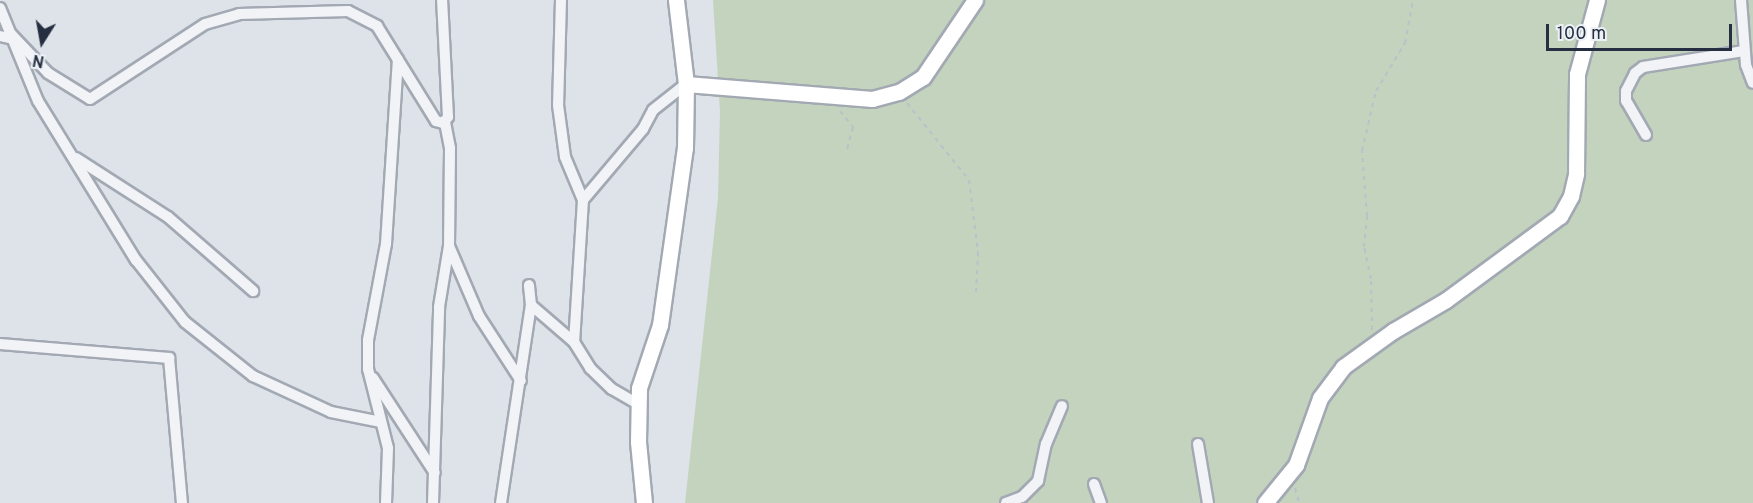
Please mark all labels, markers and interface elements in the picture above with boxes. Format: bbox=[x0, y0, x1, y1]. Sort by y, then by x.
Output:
north arrow bbox=[12, 12, 72, 72]
scale bar bbox=[1549, 12, 1735, 50]
text: 100 m bbox=[1557, 23, 1606, 46]
text: N bbox=[31, 49, 46, 71]

